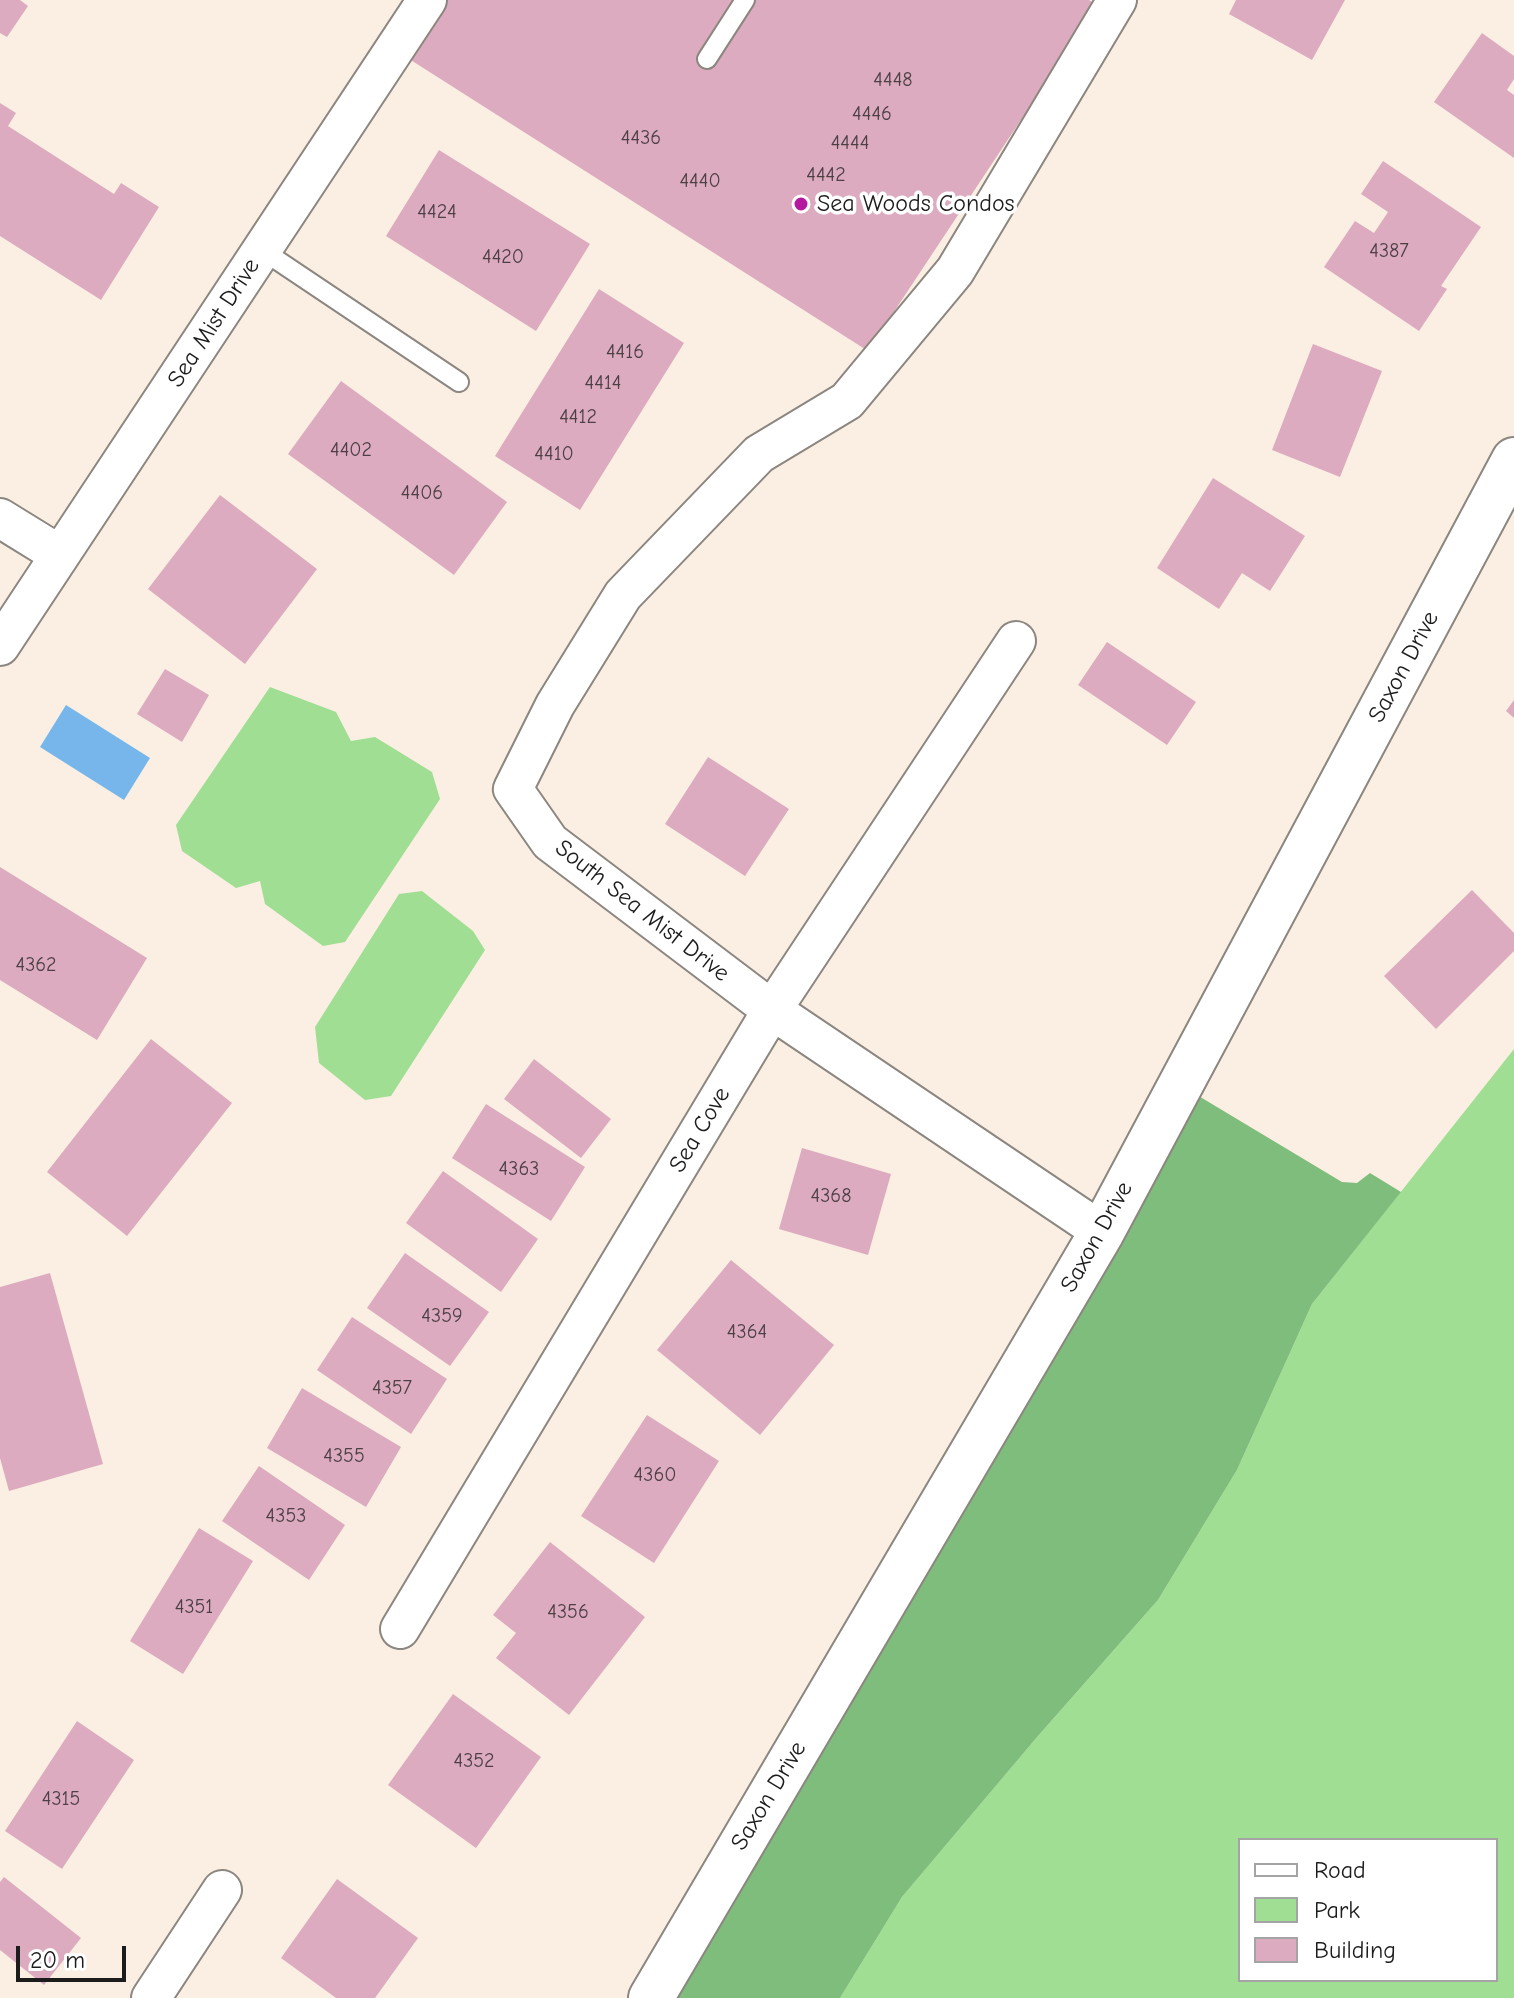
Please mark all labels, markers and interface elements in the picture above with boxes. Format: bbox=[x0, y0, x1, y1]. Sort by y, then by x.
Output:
house number: 4448 bbox=[873, 68, 913, 92]
house number: 4446 bbox=[852, 102, 892, 126]
house number: 4436 bbox=[621, 126, 661, 150]
house number: 4444 bbox=[831, 131, 869, 155]
house number: 4442 bbox=[806, 163, 846, 187]
house number: 4440 bbox=[679, 169, 721, 193]
place label: Sea Woods Condos bbox=[817, 190, 1015, 218]
marker: Sea Woods Condos bbox=[792, 195, 810, 213]
house number: 4424 bbox=[417, 200, 457, 224]
house number: 4387 bbox=[1369, 239, 1409, 263]
house number: 4420 bbox=[482, 245, 524, 269]
street label: Sea Mist Drive bbox=[162, 253, 266, 393]
house number: 4416 bbox=[606, 340, 644, 364]
house number: 4414 bbox=[585, 371, 621, 395]
house number: 4412 bbox=[559, 405, 597, 429]
house number: 4402 bbox=[330, 438, 372, 462]
house number: 4410 bbox=[534, 442, 574, 466]
house number: 4406 bbox=[401, 481, 443, 505]
street label: Saxon Drive bbox=[1363, 606, 1445, 728]
street label: South Sea Mist Drive bbox=[549, 834, 735, 988]
house number: 4362 bbox=[15, 953, 57, 977]
street label: Sea Cove bbox=[663, 1082, 737, 1178]
house number: 4363 bbox=[499, 1157, 539, 1181]
street label: Saxon Drive bbox=[1055, 1177, 1139, 1297]
house number: 4368 bbox=[811, 1184, 851, 1208]
house number: 4359 bbox=[421, 1304, 463, 1328]
house number: 4364 bbox=[727, 1320, 767, 1344]
house number: 4357 bbox=[372, 1376, 412, 1400]
house number: 4355 bbox=[323, 1444, 365, 1468]
house number: 4360 bbox=[634, 1463, 676, 1487]
house number: 4353 bbox=[266, 1504, 306, 1528]
house number: 4351 bbox=[175, 1595, 213, 1619]
house number: 4356 bbox=[547, 1600, 589, 1624]
street label: Saxon Drive bbox=[725, 1736, 813, 1856]
house number: 4352 bbox=[453, 1749, 495, 1773]
house number: 4315 bbox=[42, 1787, 80, 1811]
legend bbox=[1238, 1838, 1498, 1982]
text: Road bbox=[1314, 1856, 1366, 1884]
text: Park bbox=[1314, 1896, 1360, 1924]
scale bar bbox=[20, 1930, 130, 1980]
text: Building bbox=[1314, 1936, 1396, 1964]
text: 20 m bbox=[30, 1946, 85, 1974]

